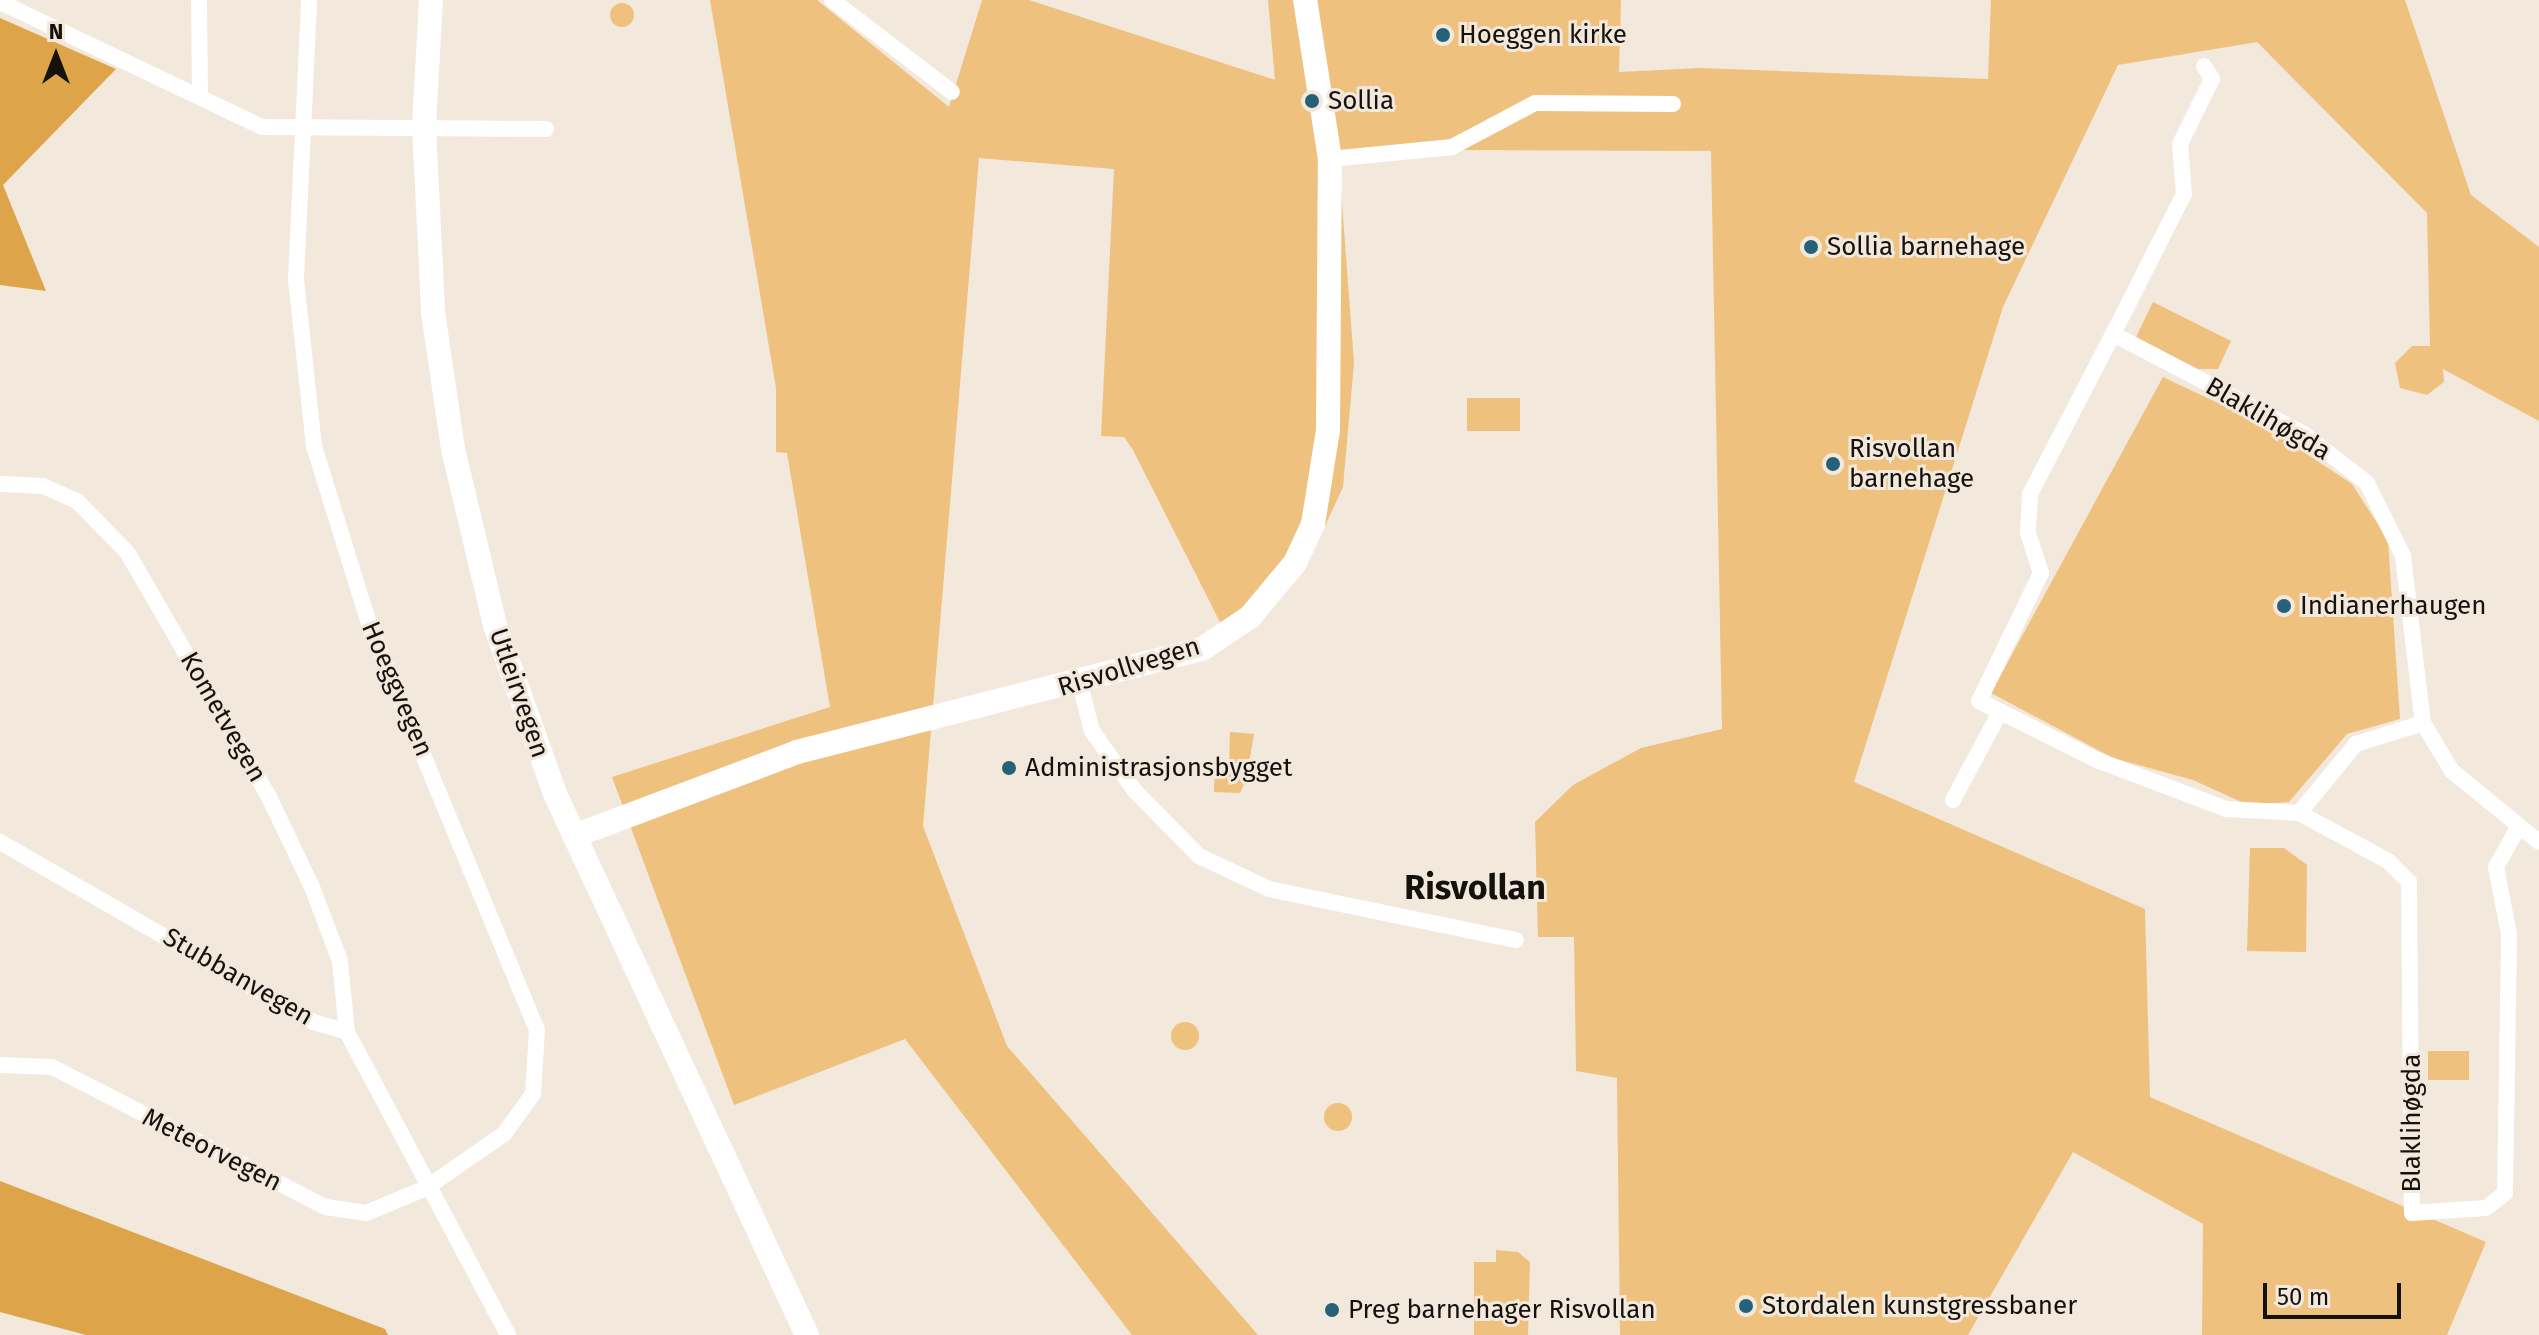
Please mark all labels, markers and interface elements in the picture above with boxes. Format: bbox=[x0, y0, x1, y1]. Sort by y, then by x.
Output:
north arrow bbox=[16, 16, 96, 96]
text: N bbox=[49, 18, 63, 45]
place label: Hoeggen kirke bbox=[1459, 19, 1627, 51]
marker: Hoeggen kirke bbox=[1434, 26, 1452, 44]
place label: Sollia bbox=[1328, 85, 1394, 117]
marker: Sollia bbox=[1303, 92, 1321, 110]
place label: Sollia barnehage bbox=[1827, 231, 2025, 263]
marker: Sollia barnehage bbox=[1802, 238, 1820, 256]
street label: Blaklihøgda bbox=[2200, 371, 2336, 467]
place label: Risvollan barnehage bbox=[1849, 433, 1974, 494]
marker: Risvollan barnehage bbox=[1824, 455, 1842, 473]
place label: Indianerhaugen bbox=[2300, 590, 2486, 622]
marker: Indianerhaugen bbox=[2275, 597, 2293, 615]
street label: Hoeggvegen bbox=[355, 617, 439, 761]
street label: Utleirvegen bbox=[482, 624, 556, 762]
street label: Risvollvegen bbox=[1054, 631, 1204, 703]
street label: Kometvegen bbox=[173, 646, 273, 788]
place label: Administrasjonsbygget bbox=[1025, 752, 1292, 784]
marker: Administrasjonsbygget bbox=[1000, 759, 1018, 777]
district label: Risvollan bbox=[1404, 868, 1546, 908]
street label: Stubbanvegen bbox=[158, 922, 318, 1032]
street label: Blaklihøgda bbox=[2396, 1054, 2428, 1192]
street label: Meteorvegen bbox=[137, 1102, 287, 1198]
scale bar bbox=[2267, 1267, 2405, 1317]
text: 50 m bbox=[2277, 1283, 2329, 1311]
place label: Stordalen kunstgressbaner bbox=[1762, 1290, 2077, 1322]
place label: Preg barnehager Risvollan bbox=[1348, 1294, 1656, 1326]
marker: Stordalen kunstgressbaner bbox=[1737, 1297, 1755, 1315]
marker: Preg barnehager Risvollan bbox=[1323, 1301, 1341, 1319]

